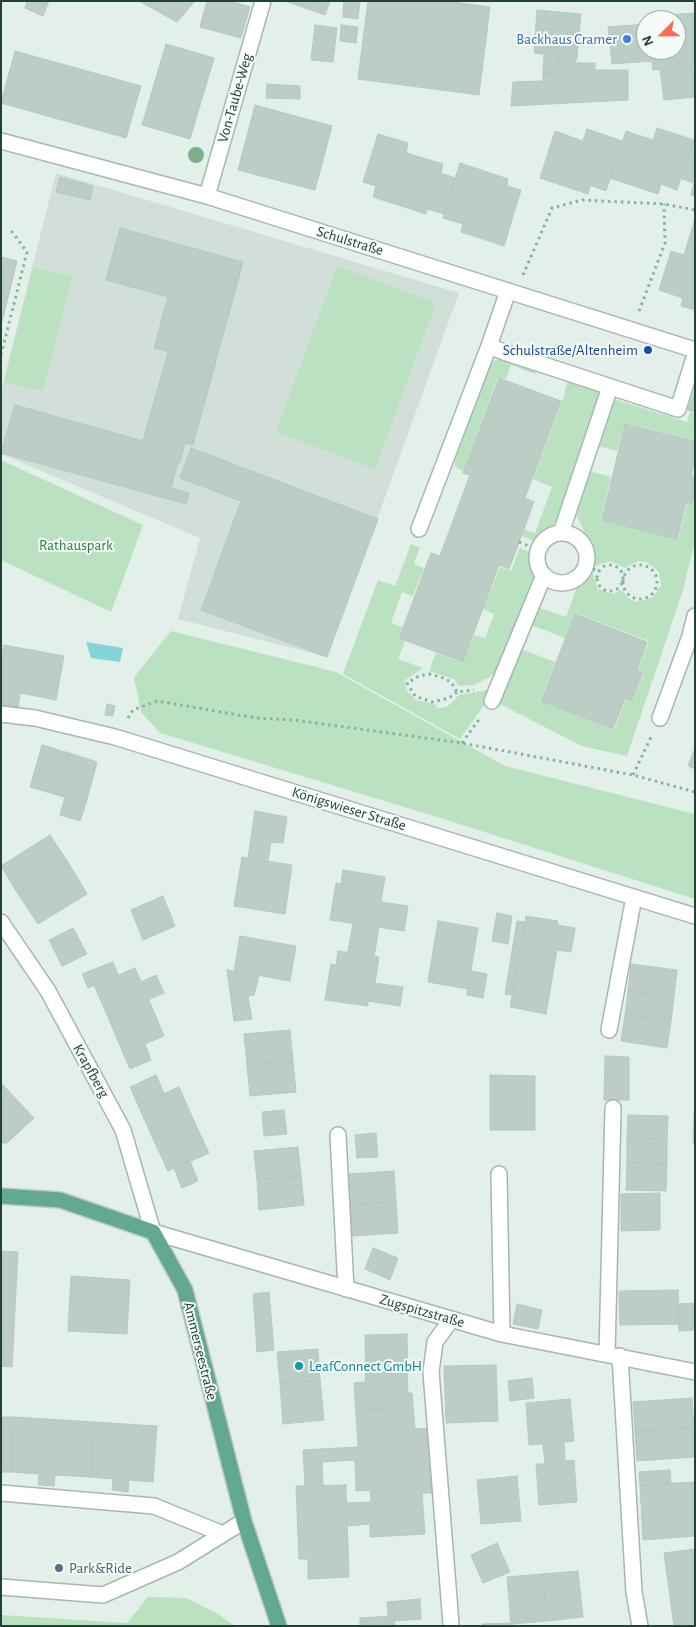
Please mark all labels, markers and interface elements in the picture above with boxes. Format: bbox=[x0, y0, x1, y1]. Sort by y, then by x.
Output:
north arrow bbox=[636, 10, 686, 60]
place label: Backhaus Cramer bbox=[516, 30, 617, 48]
marker: Backhaus Cramer bbox=[621, 33, 633, 45]
text: N bbox=[640, 33, 656, 48]
street label: Von-Taube-Weg bbox=[214, 51, 256, 145]
street label: Schulstraße bbox=[314, 222, 386, 260]
place label: Schulstraße/Altenheim bbox=[503, 341, 638, 359]
marker: Schulstraße/Altenheim bbox=[642, 344, 654, 356]
park label: Rathauspark bbox=[39, 536, 113, 554]
street label: Königswieser Straße bbox=[290, 783, 408, 835]
street label: Krapfberg bbox=[69, 1041, 113, 1101]
street label: Zugspitzstraße bbox=[377, 1290, 467, 1332]
street label: Ammerseestraße bbox=[179, 1300, 221, 1402]
place label: LeafConnect GmbH bbox=[309, 1357, 422, 1375]
marker: LeafConnect GmbH bbox=[293, 1360, 305, 1372]
place label: Park&Ride bbox=[69, 1559, 132, 1577]
marker: Park&Ride bbox=[53, 1562, 65, 1574]

